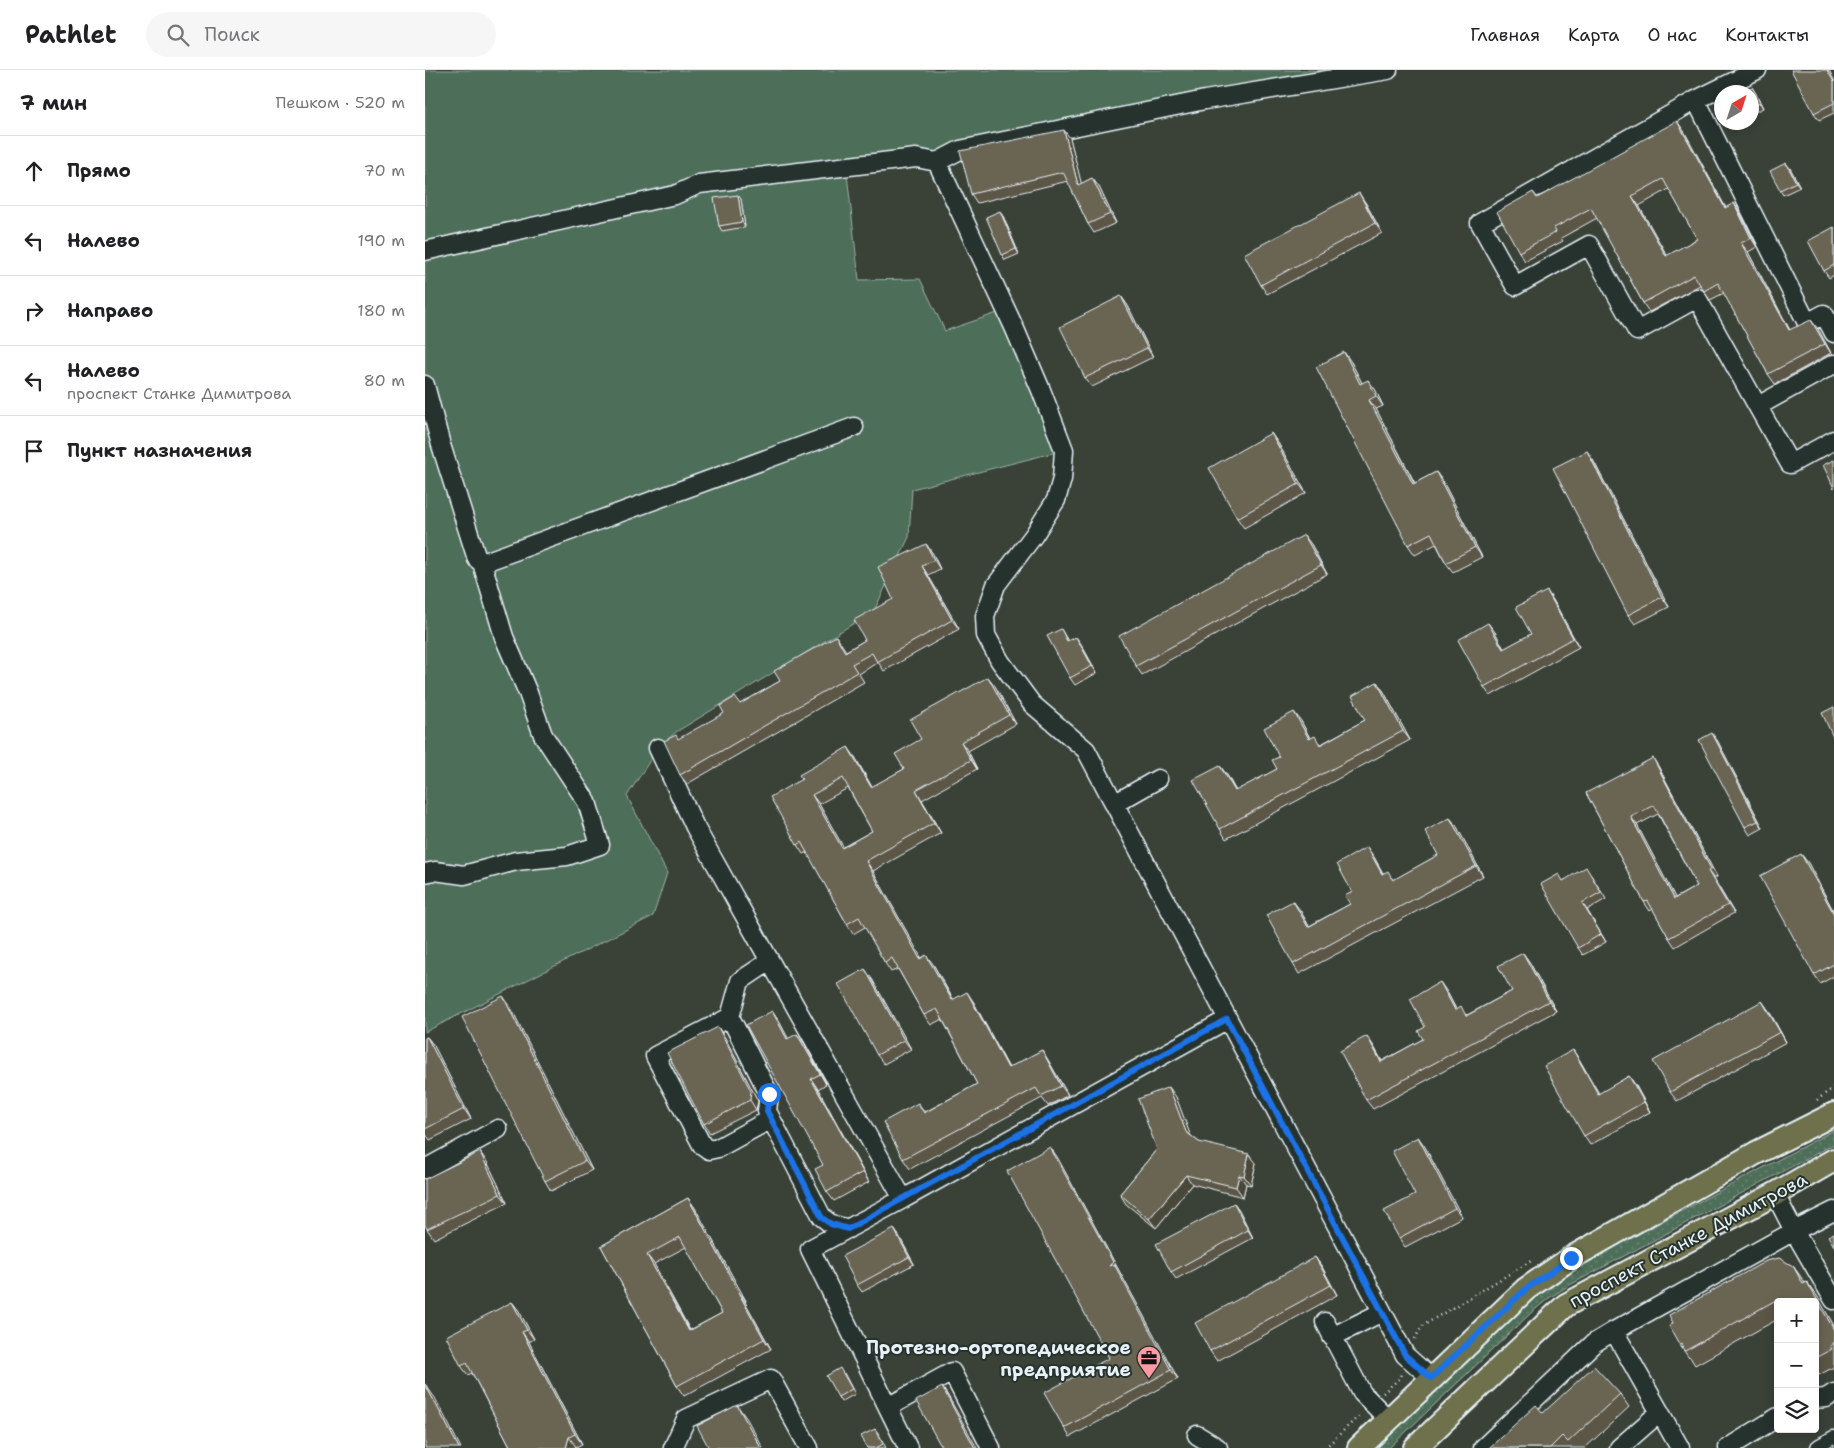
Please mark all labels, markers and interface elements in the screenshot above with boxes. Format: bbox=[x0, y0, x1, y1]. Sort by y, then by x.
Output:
search box bbox=[146, 12, 496, 57]
text: Pathlet bbox=[25, 19, 116, 51]
icon: search bbox=[164, 21, 192, 49]
text: Поиск bbox=[204, 22, 260, 47]
text: Главная bbox=[1470, 23, 1540, 47]
text: Карта bbox=[1568, 23, 1620, 47]
text: О нас bbox=[1648, 23, 1697, 47]
text: Контакты bbox=[1725, 23, 1809, 47]
north arrow bbox=[1714, 85, 1759, 130]
text: 7 мин bbox=[20, 89, 87, 117]
text: Пешком · 520 m bbox=[276, 92, 405, 113]
icon: ahead bbox=[20, 157, 48, 185]
text: Прямо bbox=[67, 158, 131, 183]
text: 70 m bbox=[364, 160, 405, 181]
icon: left bbox=[20, 227, 48, 255]
text: Налево bbox=[67, 228, 140, 253]
text: 190 m bbox=[358, 230, 405, 251]
icon: right bbox=[20, 297, 48, 325]
text: Направо bbox=[67, 298, 153, 323]
text: 180 m bbox=[357, 300, 405, 321]
text: Налево bbox=[67, 358, 140, 383]
icon: left bbox=[20, 367, 48, 395]
text: 80 m bbox=[364, 370, 405, 391]
text: проспект Станке Димитрова bbox=[67, 383, 291, 404]
icon: arrive bbox=[20, 437, 48, 465]
text: Пункт назначения bbox=[67, 438, 252, 463]
route start bbox=[758, 1083, 781, 1106]
street label: проспект Станке Димитрова bbox=[1565, 1166, 1812, 1314]
route end bbox=[1560, 1247, 1583, 1270]
map controls bbox=[1774, 1298, 1819, 1433]
button: + bbox=[1774, 1298, 1819, 1343]
place label: Протезно-ортопедическое предприятие bbox=[866, 1335, 1131, 1382]
button: − bbox=[1774, 1343, 1819, 1388]
office icon: Протезно-ортопедическое предприятие bbox=[1136, 1345, 1162, 1379]
button: layers bbox=[1774, 1388, 1819, 1433]

